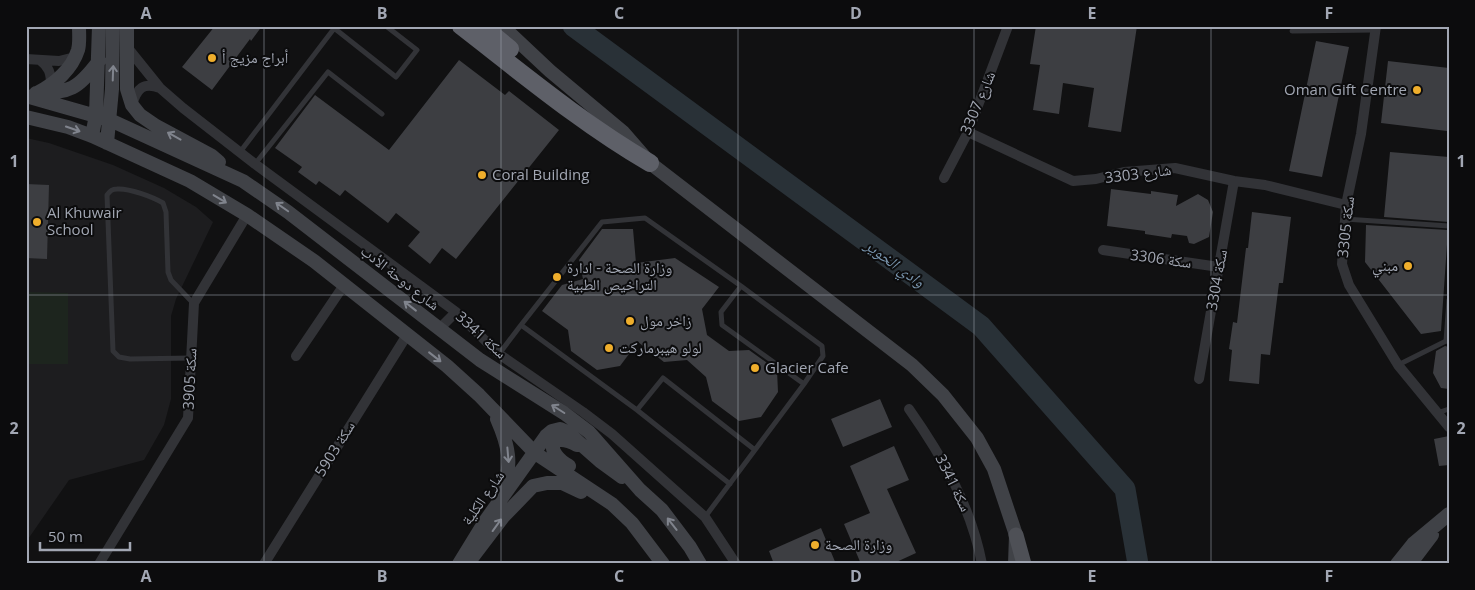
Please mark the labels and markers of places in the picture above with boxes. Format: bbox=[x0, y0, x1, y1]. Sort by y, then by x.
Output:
place label: أبراج مزيج أ bbox=[222, 47, 288, 68]
marker: أبراج مزيج أ bbox=[206, 52, 218, 64]
place label: Oman Gift Centre bbox=[1284, 79, 1407, 99]
marker: Oman Gift Centre bbox=[1411, 84, 1423, 96]
place label: Coral Building bbox=[492, 164, 589, 184]
marker: Coral Building bbox=[476, 169, 488, 181]
place label: Al Khuwair School bbox=[47, 202, 122, 239]
marker: Al Khuwair School bbox=[31, 216, 43, 228]
place label: مبني bbox=[1372, 255, 1398, 278]
place label: وزارة الصحة - ادارة التراخيص الطبية bbox=[567, 257, 672, 295]
marker: مبني bbox=[1402, 260, 1414, 272]
marker: وزارة الصحة - ادارة التراخيص الطبية bbox=[551, 271, 563, 283]
place label: زاخر مول bbox=[640, 310, 692, 331]
marker: زاخر مول bbox=[624, 315, 636, 327]
place label: لولو هيبرماركت bbox=[619, 337, 702, 357]
marker: لولو هيبرماركت bbox=[603, 342, 615, 354]
place label: Glacier Cafe bbox=[765, 357, 849, 377]
marker: Glacier Cafe bbox=[749, 362, 761, 374]
place label: وزارة الصحة bbox=[825, 534, 892, 554]
marker: وزارة الصحة bbox=[809, 539, 821, 551]

